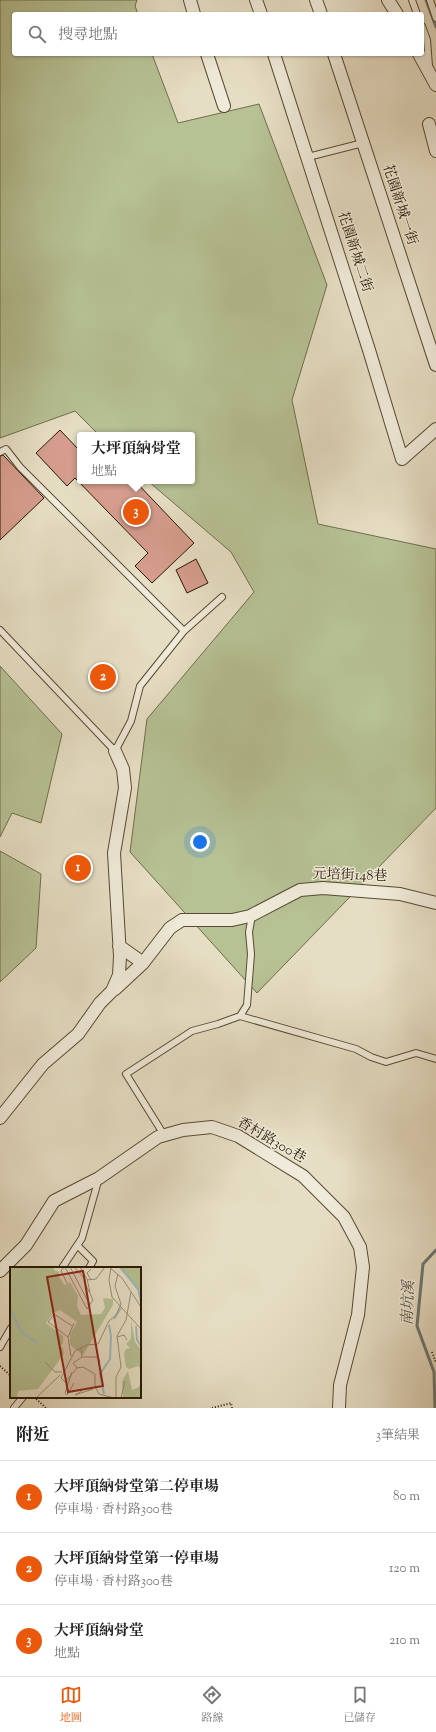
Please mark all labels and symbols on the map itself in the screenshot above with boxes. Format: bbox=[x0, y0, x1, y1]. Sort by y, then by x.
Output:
street label: 花園新城一街 bbox=[377, 162, 421, 248]
street label: 花園新城二街 bbox=[332, 209, 376, 295]
pin: 3 bbox=[123, 497, 149, 527]
pin: 2 bbox=[90, 662, 116, 692]
your location bbox=[190, 832, 210, 852]
pin: 1 bbox=[65, 853, 91, 883]
street label: 元培街148巷 bbox=[312, 865, 388, 887]
street label: 香村路300巷 bbox=[233, 1113, 309, 1169]
inset map bbox=[10, 1267, 141, 1398]
water label: 南坑溪 bbox=[398, 1278, 420, 1326]

